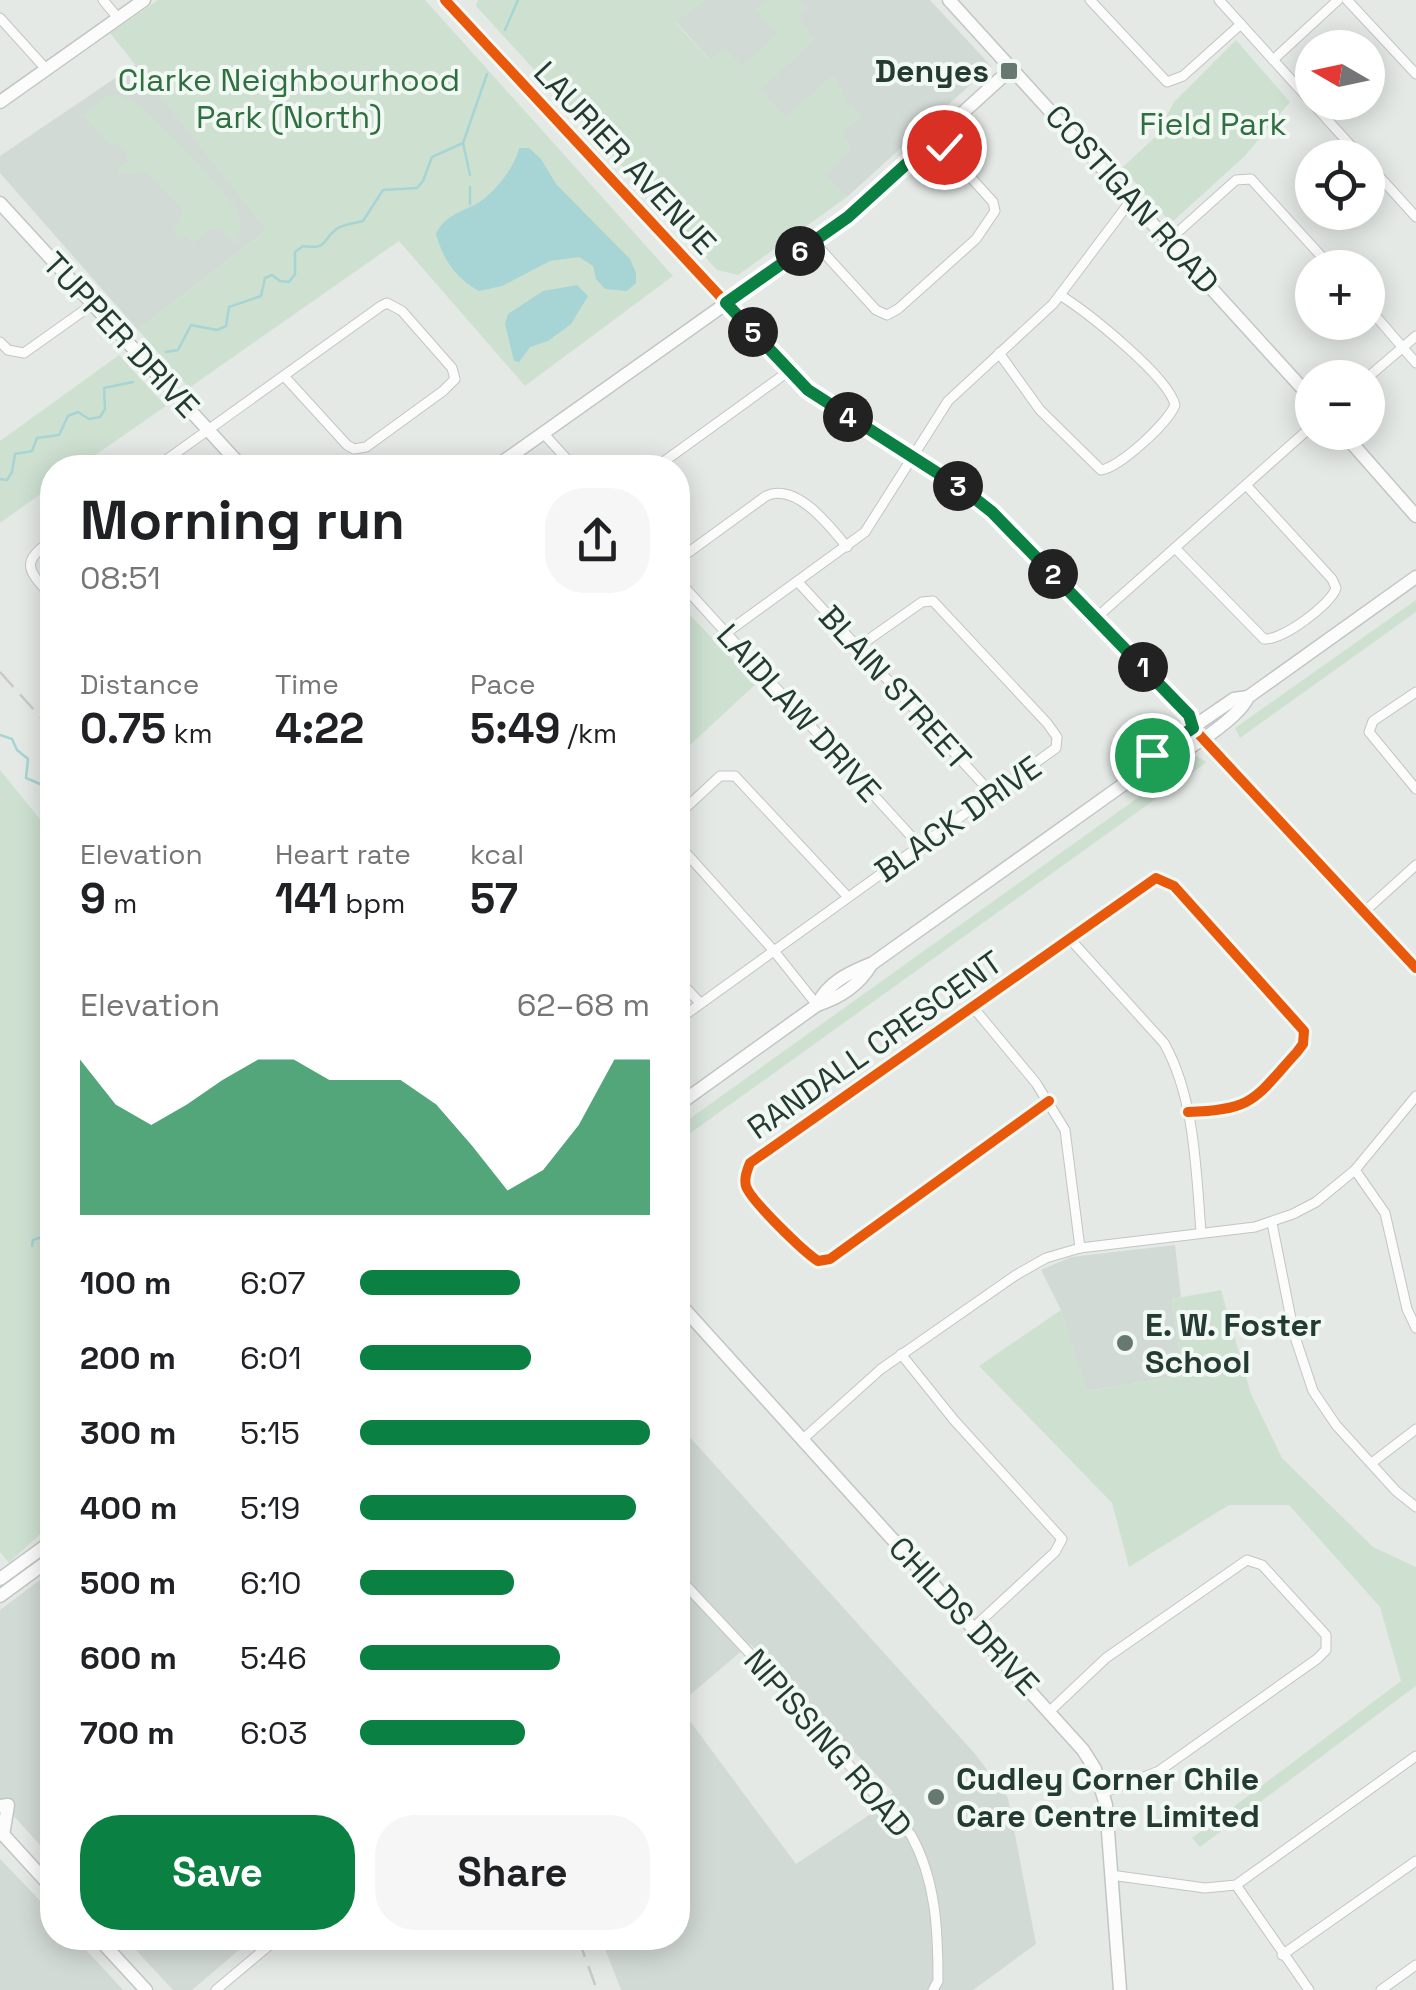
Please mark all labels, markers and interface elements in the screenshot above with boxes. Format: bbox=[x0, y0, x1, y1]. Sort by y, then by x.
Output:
north arrow bbox=[1295, 30, 1385, 120]
map controls bbox=[1295, 30, 1385, 450]
place label: Denyes bbox=[875, 51, 989, 91]
street label: LAURIER AVENUE bbox=[525, 53, 725, 263]
park label: Clarke Neighbourhood Park (North) bbox=[118, 60, 460, 137]
marker: Denyes bbox=[998, 60, 1020, 82]
street label: COSTIGAN ROAD bbox=[1037, 96, 1227, 302]
park label: Field Park bbox=[1139, 104, 1287, 144]
pin bbox=[902, 105, 987, 190]
icon: check bbox=[917, 120, 972, 175]
button: locate bbox=[1295, 140, 1385, 230]
pin: 6 bbox=[775, 226, 825, 276]
text: 6 bbox=[791, 233, 809, 269]
street label: TUPPER DRIVE bbox=[34, 244, 208, 426]
button: + bbox=[1295, 250, 1385, 340]
pin: 5 bbox=[728, 307, 778, 357]
text: 5 bbox=[745, 314, 761, 350]
button: − bbox=[1295, 360, 1385, 450]
pin: 4 bbox=[823, 392, 873, 442]
text: 4 bbox=[839, 399, 857, 435]
pin: 3 bbox=[933, 461, 983, 511]
text: 3 bbox=[949, 468, 967, 504]
text: Morning run bbox=[80, 485, 405, 555]
button: share bbox=[545, 488, 650, 593]
pin: 2 bbox=[1028, 549, 1078, 599]
text: 2 bbox=[1045, 556, 1061, 592]
text: 08:51 bbox=[80, 558, 161, 598]
street label: BLAIN STREET bbox=[810, 597, 980, 779]
street label: LAIDLAW DRIVE bbox=[708, 615, 890, 811]
pin: 1 bbox=[1118, 642, 1168, 692]
text: 1 bbox=[1137, 649, 1149, 685]
text: Distance bbox=[80, 666, 199, 702]
text: Time bbox=[275, 666, 339, 702]
text: Pace bbox=[470, 666, 536, 702]
text: 0.75 bbox=[80, 702, 166, 755]
text: 4:22 bbox=[275, 702, 364, 755]
text: 5:49 bbox=[470, 702, 560, 755]
pin bbox=[1110, 713, 1195, 798]
text: km bbox=[166, 715, 213, 751]
text: /km bbox=[560, 715, 617, 751]
icon: arrive bbox=[1125, 728, 1180, 783]
street label: BLACK DRIVE bbox=[867, 747, 1049, 891]
text: Elevation bbox=[80, 836, 203, 872]
text: Heart rate bbox=[275, 836, 411, 872]
text: kcal bbox=[470, 836, 524, 872]
text: 9 bbox=[80, 872, 106, 925]
text: 141 bbox=[275, 872, 338, 925]
text: 57 bbox=[470, 872, 518, 925]
text: m bbox=[106, 885, 137, 921]
text: bpm bbox=[338, 885, 405, 921]
street label: RANDALL CRESCENT bbox=[740, 942, 1010, 1148]
text: Elevation bbox=[80, 985, 220, 1025]
text: 62–68 m bbox=[517, 985, 650, 1025]
text: 100 m bbox=[80, 1263, 171, 1303]
text: 6:07 bbox=[240, 1263, 306, 1303]
place label: E. W. Foster School bbox=[1145, 1305, 1322, 1382]
marker: E. W. Foster School bbox=[1114, 1332, 1136, 1354]
text: 200 m bbox=[80, 1338, 176, 1378]
text: 6:01 bbox=[240, 1338, 302, 1378]
text: 300 m bbox=[80, 1413, 176, 1453]
text: 5:15 bbox=[240, 1413, 300, 1453]
text: 400 m bbox=[80, 1488, 177, 1528]
text: 5:19 bbox=[240, 1488, 300, 1528]
street label: CHILDS DRIVE bbox=[880, 1528, 1048, 1704]
text: 500 m bbox=[80, 1563, 176, 1603]
text: 6:10 bbox=[240, 1563, 302, 1603]
text: 600 m bbox=[80, 1638, 177, 1678]
text: 5:46 bbox=[240, 1638, 307, 1678]
street label: NIPISSING ROAD bbox=[735, 1641, 921, 1845]
text: 700 m bbox=[80, 1713, 175, 1753]
text: 6:03 bbox=[240, 1713, 308, 1753]
place label: Cudley Corner Chile Care Centre Limited bbox=[956, 1759, 1260, 1836]
marker: Cudley Corner Chile Care Centre Limited bbox=[925, 1786, 947, 1808]
button: Save bbox=[80, 1815, 355, 1930]
button: Share bbox=[375, 1815, 650, 1930]

